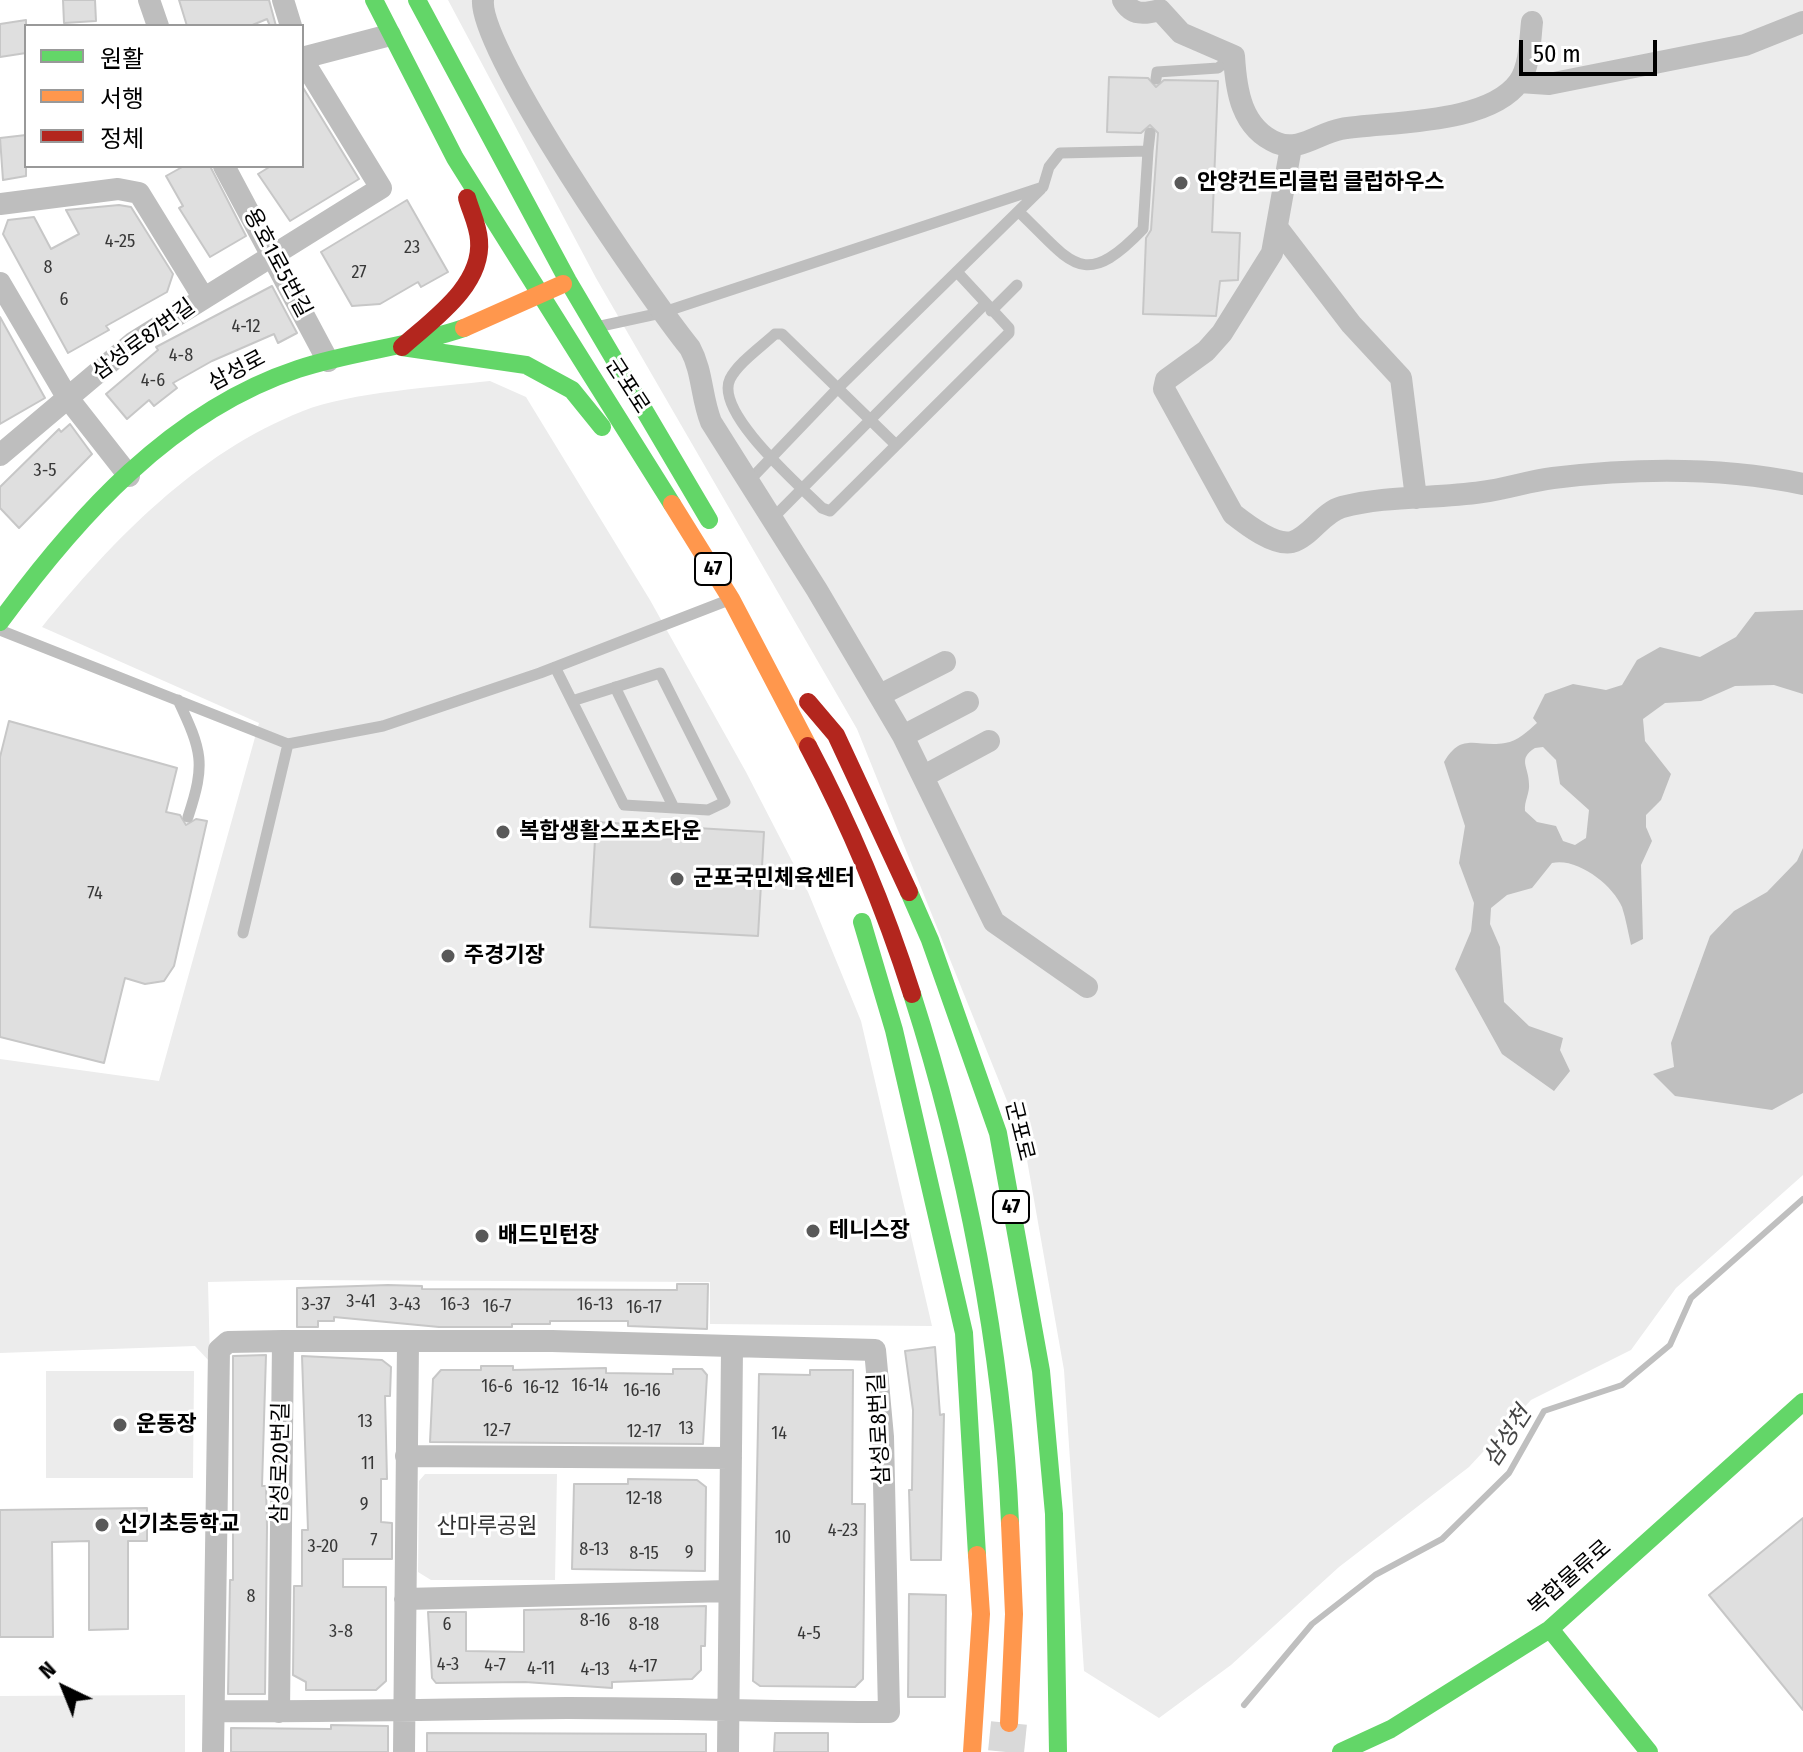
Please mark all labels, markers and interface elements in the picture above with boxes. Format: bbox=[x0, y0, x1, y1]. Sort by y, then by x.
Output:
legend bbox=[24, 24, 304, 168]
scale bar bbox=[1523, 24, 1661, 74]
text: 50 m bbox=[1533, 40, 1581, 68]
text: 원활 bbox=[100, 45, 144, 73]
text: 서행 bbox=[100, 85, 144, 113]
text: 정체 bbox=[100, 125, 144, 153]
place label: 안양컨트리클럽 클럽하우스 bbox=[1197, 170, 1444, 196]
marker: 안양컨트리클럽 클럽하우스 bbox=[1172, 174, 1190, 192]
street label: 용호1로5번길 bbox=[237, 204, 317, 322]
house number: 4-25 bbox=[105, 231, 135, 253]
house number: 23 bbox=[404, 237, 420, 259]
house number: 8 bbox=[44, 257, 52, 279]
house number: 27 bbox=[351, 262, 367, 284]
house number: 6 bbox=[60, 289, 68, 311]
street label: 삼성로87번길 bbox=[87, 294, 201, 386]
house number: 4-12 bbox=[231, 316, 261, 338]
house number: 4-8 bbox=[169, 345, 193, 367]
street label: 삼성로 bbox=[204, 345, 270, 397]
street label: 군포로 bbox=[599, 353, 655, 419]
house number: 4-6 bbox=[141, 370, 165, 392]
house number: 3-5 bbox=[34, 460, 56, 482]
road number: 47 bbox=[695, 553, 731, 585]
place label: 복합생활스포츠타운 bbox=[519, 819, 701, 845]
marker: 복합생활스포츠타운 bbox=[494, 823, 512, 841]
place label: 군포국민체육센터 bbox=[693, 866, 855, 892]
marker: 군포국민체육센터 bbox=[668, 870, 686, 888]
house number: 74 bbox=[87, 883, 103, 905]
place label: 주경기장 bbox=[464, 943, 545, 969]
marker: 주경기장 bbox=[439, 947, 457, 965]
street label: 군포로 bbox=[999, 1098, 1039, 1164]
road number: 47 bbox=[993, 1191, 1029, 1223]
place label: 테니스장 bbox=[829, 1218, 910, 1244]
marker: 테니스장 bbox=[804, 1222, 822, 1240]
place label: 배드민턴장 bbox=[498, 1223, 599, 1249]
marker: 배드민턴장 bbox=[473, 1227, 491, 1245]
house number: 3-41 bbox=[346, 1291, 376, 1313]
house number: 3-37 bbox=[302, 1294, 330, 1316]
house number: 3-43 bbox=[389, 1294, 421, 1316]
house number: 16-3 bbox=[440, 1294, 470, 1316]
house number: 16-13 bbox=[577, 1294, 613, 1316]
house number: 16-7 bbox=[483, 1296, 511, 1318]
house number: 16-17 bbox=[626, 1297, 662, 1319]
street label: 삼성로8번길 bbox=[864, 1372, 896, 1486]
house number: 16-14 bbox=[571, 1375, 609, 1397]
house number: 16-6 bbox=[481, 1376, 513, 1398]
house number: 16-12 bbox=[523, 1377, 559, 1399]
house number: 16-16 bbox=[623, 1380, 661, 1402]
water label: 삼성천 bbox=[1478, 1401, 1538, 1473]
street label: 삼성로20번길 bbox=[267, 1402, 295, 1524]
house number: 13 bbox=[357, 1411, 373, 1433]
place label: 운동장 bbox=[136, 1412, 197, 1438]
marker: 운동장 bbox=[111, 1416, 129, 1434]
house number: 13 bbox=[678, 1418, 694, 1440]
house number: 12-7 bbox=[483, 1420, 511, 1442]
house number: 12-17 bbox=[627, 1421, 661, 1443]
house number: 14 bbox=[771, 1423, 787, 1445]
house number: 11 bbox=[361, 1453, 375, 1475]
house number: 12-18 bbox=[626, 1488, 662, 1510]
house number: 9 bbox=[360, 1494, 368, 1516]
place label: 신기초등학교 bbox=[118, 1512, 239, 1538]
park label: 산마루공원 bbox=[436, 1514, 538, 1540]
marker: 신기초등학교 bbox=[93, 1516, 111, 1534]
house number: 4-23 bbox=[828, 1520, 858, 1542]
house number: 10 bbox=[775, 1527, 791, 1549]
house number: 7 bbox=[370, 1530, 378, 1552]
street label: 복합물류로 bbox=[1523, 1535, 1617, 1621]
house number: 3-20 bbox=[308, 1536, 338, 1558]
house number: 8-13 bbox=[579, 1539, 609, 1561]
house number: 9 bbox=[685, 1542, 693, 1564]
house number: 8-15 bbox=[629, 1543, 659, 1565]
house number: 8 bbox=[247, 1586, 255, 1608]
house number: 8-16 bbox=[580, 1610, 610, 1632]
house number: 6 bbox=[443, 1614, 451, 1636]
house number: 8-18 bbox=[629, 1614, 659, 1636]
house number: 3-8 bbox=[329, 1621, 353, 1643]
house number: 4-5 bbox=[797, 1623, 821, 1645]
north arrow bbox=[24, 1648, 104, 1728]
house number: 4-3 bbox=[437, 1654, 459, 1676]
house number: 4-7 bbox=[484, 1655, 506, 1677]
text: N bbox=[33, 1656, 61, 1684]
house number: 4-17 bbox=[629, 1656, 657, 1678]
house number: 4-11 bbox=[527, 1658, 555, 1680]
house number: 4-13 bbox=[580, 1659, 610, 1681]

